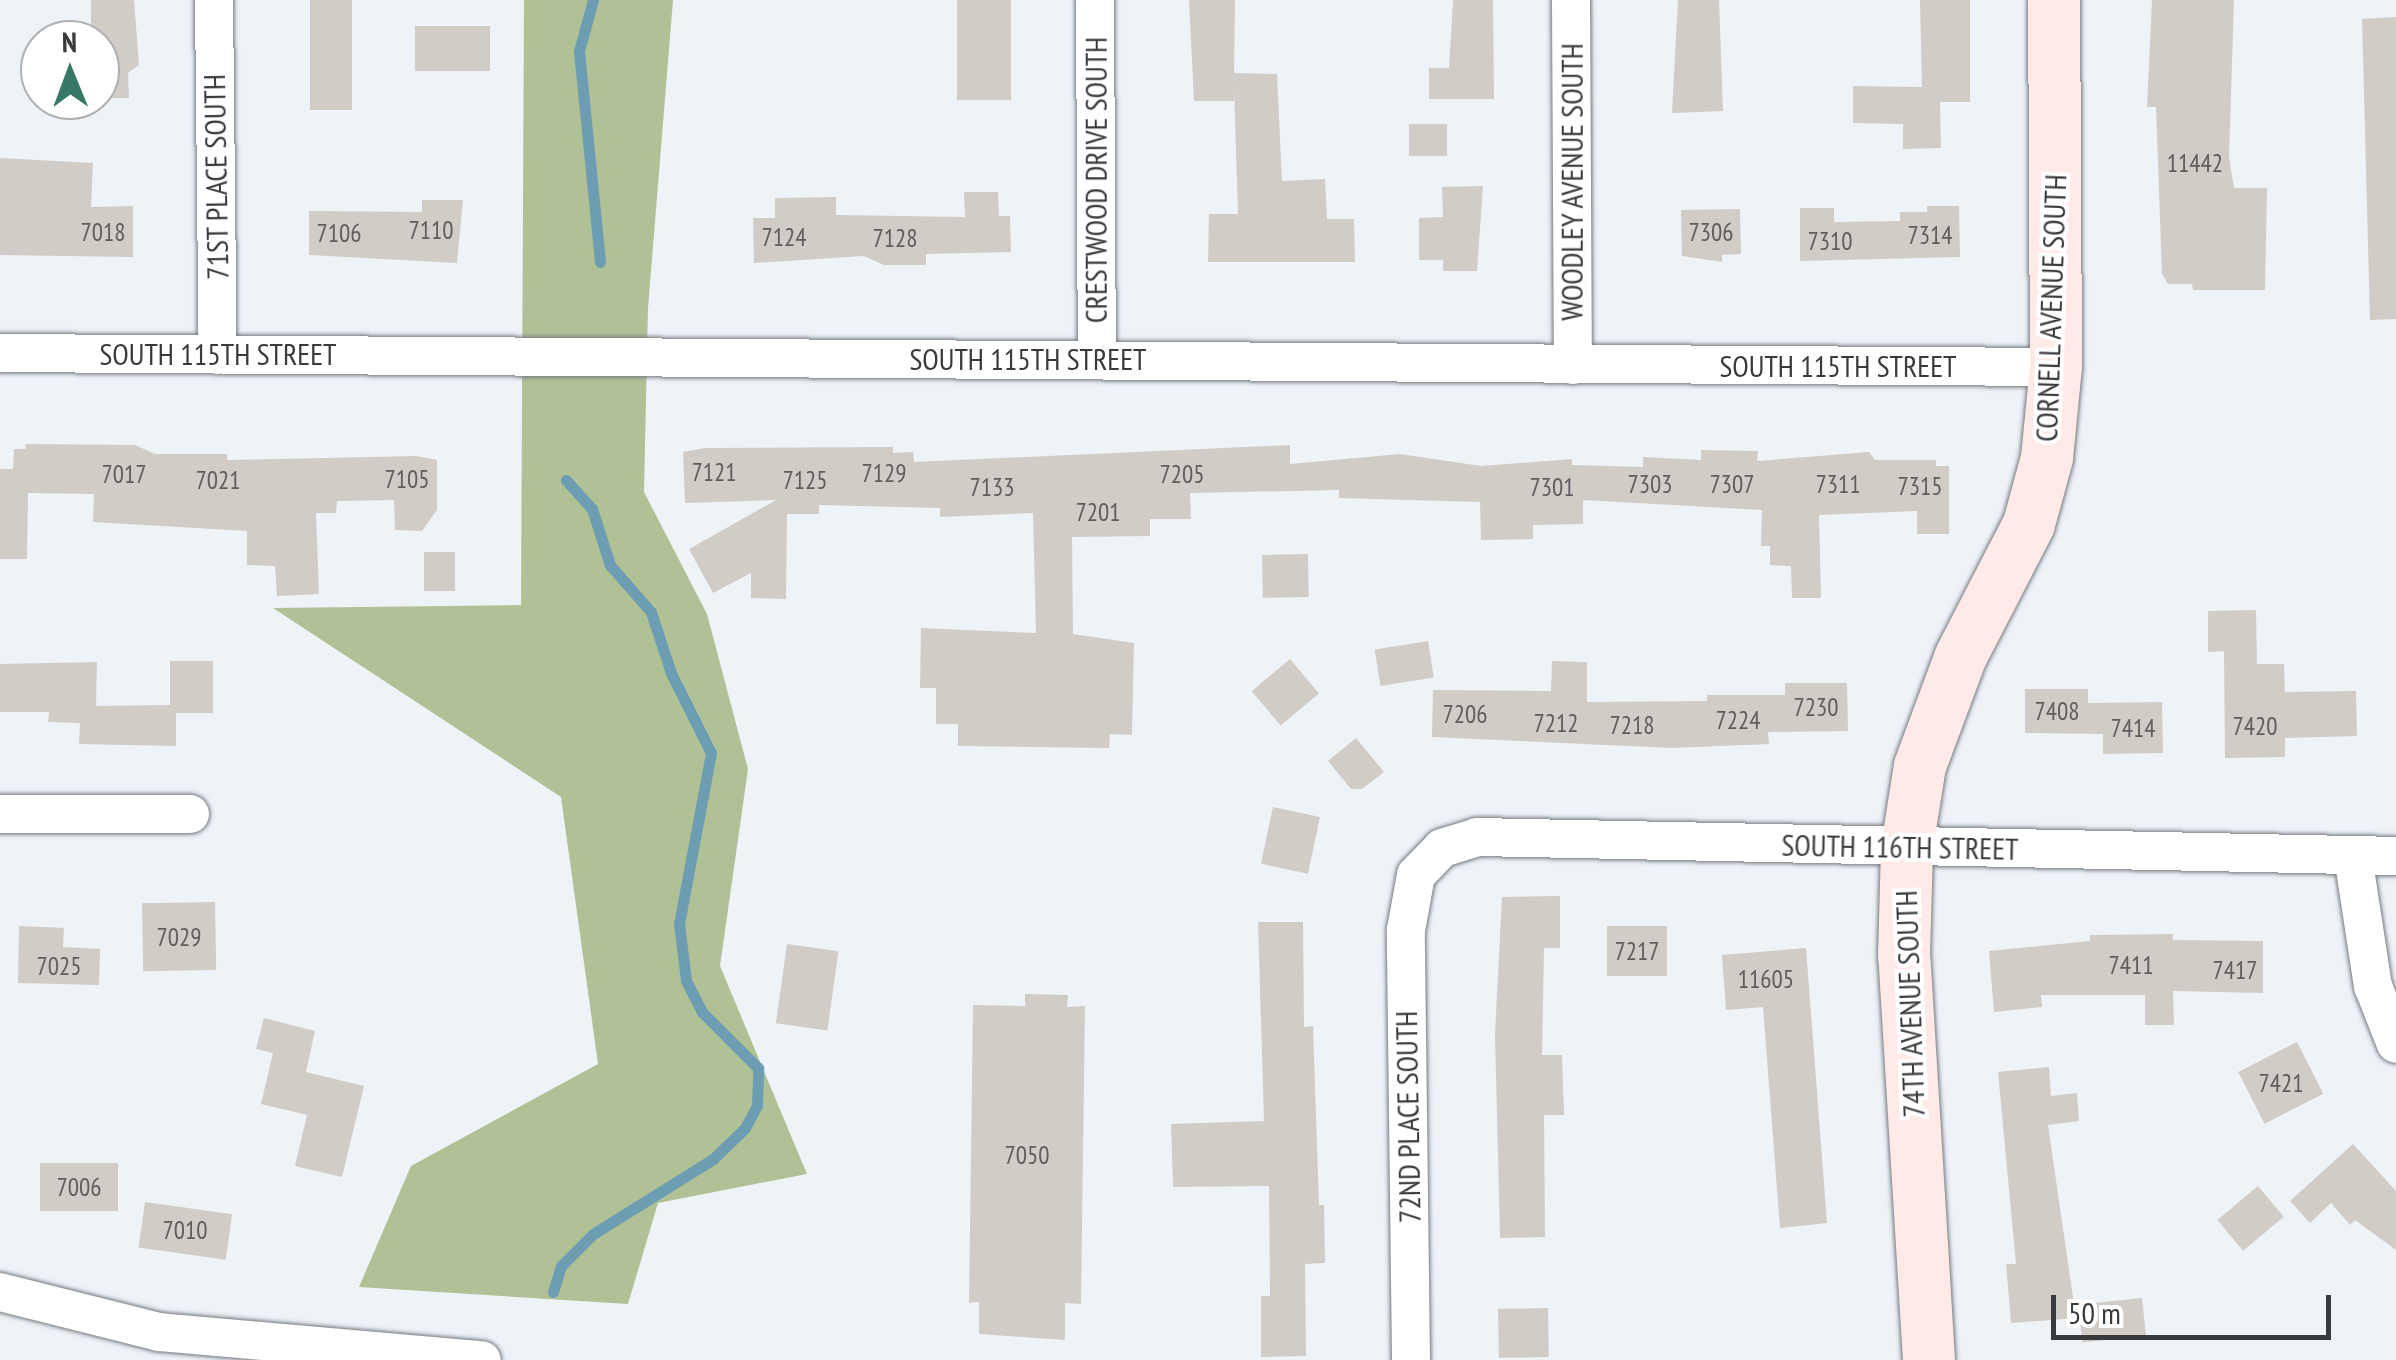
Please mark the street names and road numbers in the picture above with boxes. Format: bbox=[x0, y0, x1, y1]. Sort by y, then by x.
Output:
street label: CRESTWOOD DRIVE SOUTH bbox=[1078, 37, 1114, 323]
street label: WOODLEY AVENUE SOUTH bbox=[1554, 43, 1590, 321]
street label: 71ST PLACE SOUTH bbox=[196, 73, 236, 281]
street label: CORNELL AVENUE SOUTH bbox=[2028, 173, 2074, 443]
street label: SOUTH 115TH STREET bbox=[100, 336, 336, 372]
street label: SOUTH 115TH STREET bbox=[910, 341, 1146, 377]
street label: SOUTH 115TH STREET bbox=[1720, 348, 1956, 384]
street label: SOUTH 116TH STREET bbox=[1781, 827, 2019, 867]
street label: 74TH AVENUE SOUTH bbox=[1888, 889, 1932, 1119]
street label: 72ND PLACE SOUTH bbox=[1388, 1011, 1428, 1223]

